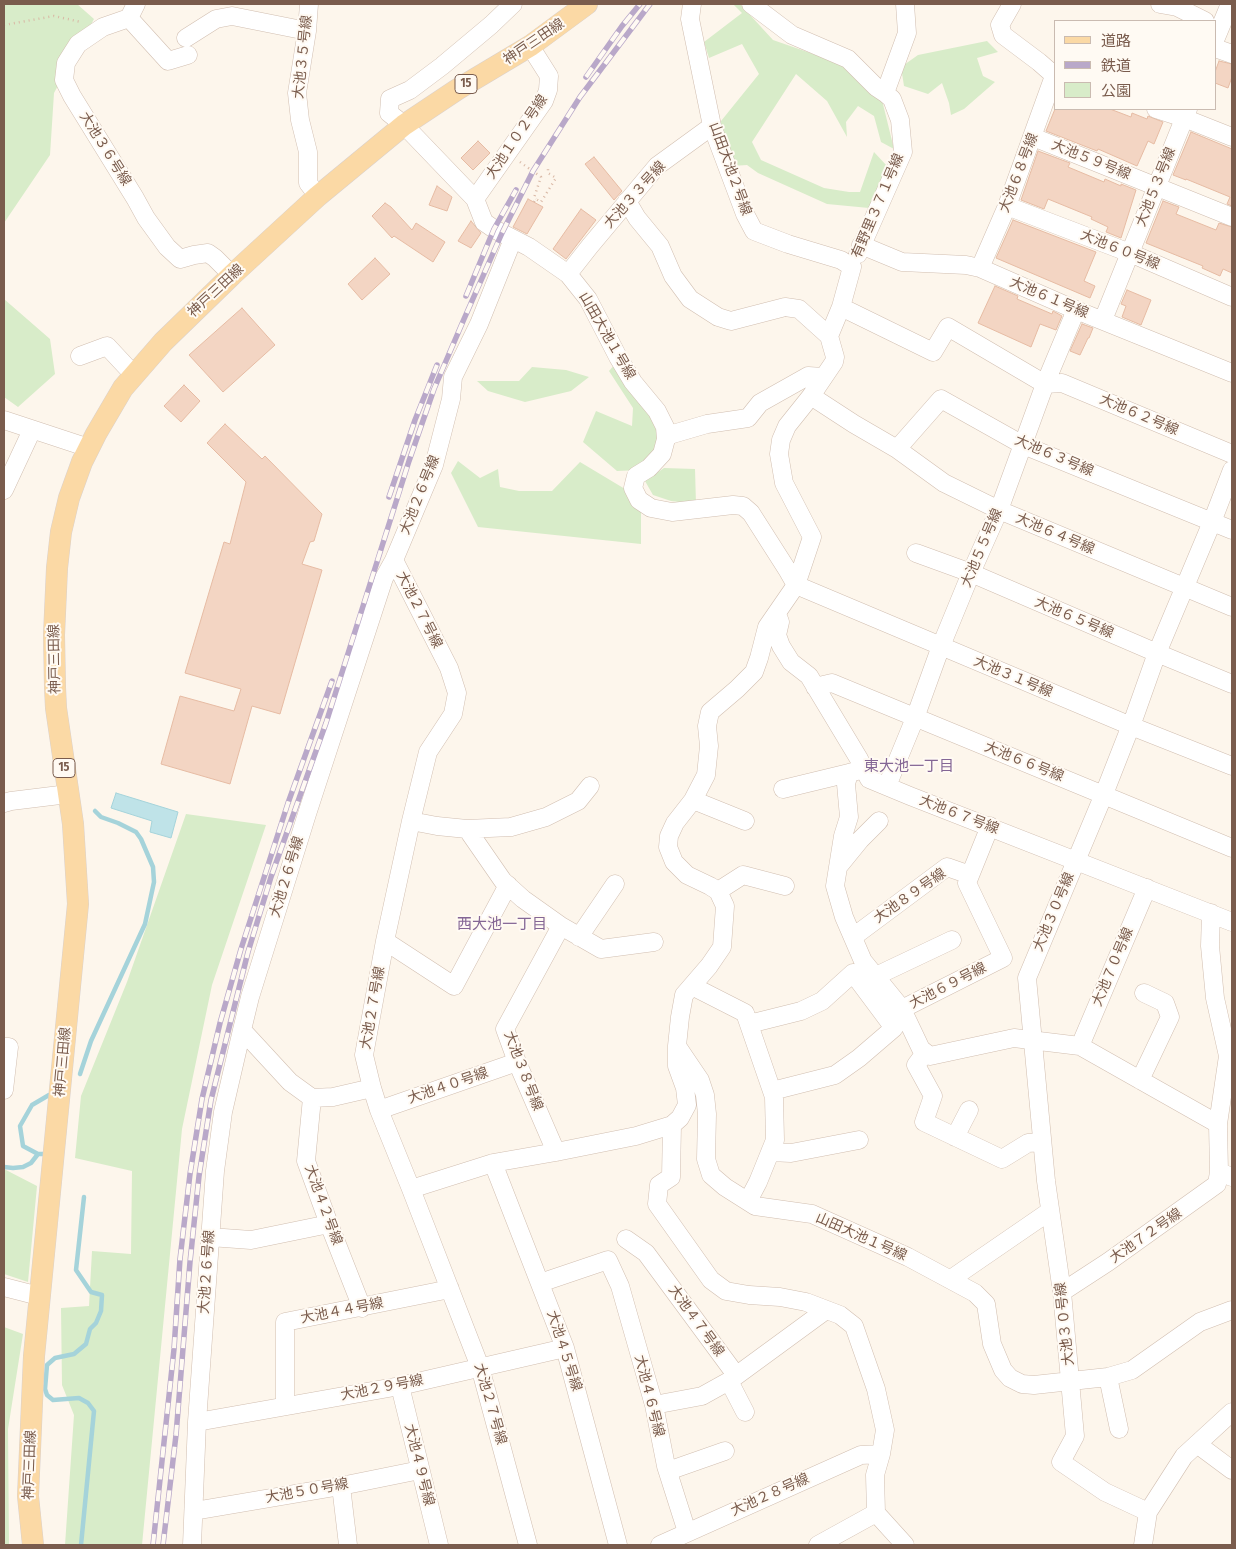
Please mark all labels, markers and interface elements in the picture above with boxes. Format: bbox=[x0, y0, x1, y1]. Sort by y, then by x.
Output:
street label: 大池３５号線 bbox=[290, 14, 316, 100]
street label: 神戸三田線 bbox=[500, 15, 568, 69]
legend bbox=[1054, 20, 1216, 110]
text: 道路 bbox=[1101, 32, 1131, 50]
text: 鉄道 bbox=[1101, 57, 1131, 75]
road number: 15 bbox=[455, 74, 477, 94]
text: 公園 bbox=[1101, 82, 1131, 100]
street label: 大池１０２号線 bbox=[483, 92, 551, 182]
street label: 大池３６号線 bbox=[76, 109, 134, 189]
street label: 山田大池２号線 bbox=[705, 120, 755, 218]
street label: 大池６８号線 bbox=[996, 131, 1042, 215]
street label: 大池５９号線 bbox=[1049, 136, 1133, 184]
street label: 大池５３号線 bbox=[1132, 145, 1180, 229]
street label: 有野里３７１号線 bbox=[848, 151, 908, 261]
street label: 大池３３号線 bbox=[601, 158, 669, 232]
street label: 大池６０号線 bbox=[1078, 226, 1162, 274]
street label: 神戸三田線 bbox=[185, 261, 247, 321]
street label: 大池６１号線 bbox=[1007, 274, 1091, 322]
street label: 山田大池１号線 bbox=[575, 289, 639, 383]
street label: 大池６２号線 bbox=[1097, 391, 1181, 439]
street label: 大池６３号線 bbox=[1012, 432, 1096, 480]
street label: 大池２６号線 bbox=[396, 453, 444, 537]
street label: 大池５５号線 bbox=[958, 506, 1006, 590]
street label: 大池６４号線 bbox=[1013, 510, 1097, 558]
street label: 大池２７号線 bbox=[392, 569, 446, 651]
street label: 大池６５号線 bbox=[1032, 594, 1116, 642]
street label: 神戸三田線 bbox=[46, 624, 64, 694]
street label: 大池３１号線 bbox=[971, 653, 1055, 701]
street label: 大池６６号線 bbox=[982, 738, 1066, 786]
road number: 15 bbox=[53, 758, 75, 778]
district label: 東大池一丁目 bbox=[864, 758, 954, 776]
street label: 大池６７号線 bbox=[917, 792, 1001, 838]
street label: 大池２６号線 bbox=[267, 834, 307, 920]
street label: 大池８９号線 bbox=[871, 865, 949, 927]
street label: 大池３０号線 bbox=[1030, 870, 1078, 954]
district label: 西大池一丁目 bbox=[457, 916, 547, 934]
street label: 大池７０号線 bbox=[1089, 925, 1137, 1009]
street label: 大池６９号線 bbox=[907, 959, 989, 1013]
street label: 大池２７号線 bbox=[357, 965, 389, 1051]
street label: 神戸三田線 bbox=[52, 1026, 74, 1098]
street label: 大池３８号線 bbox=[500, 1029, 546, 1113]
street label: 大池４０号線 bbox=[406, 1064, 490, 1108]
street label: 大池４２号線 bbox=[301, 1163, 345, 1247]
street label: 大池７２号線 bbox=[1107, 1205, 1185, 1267]
street label: 山田大池１号線 bbox=[813, 1209, 909, 1265]
street label: 大池２６号線 bbox=[196, 1230, 218, 1314]
street label: 大池３０号線 bbox=[1052, 1281, 1078, 1367]
street label: 大池４７号線 bbox=[665, 1282, 727, 1360]
street label: 大池４４号線 bbox=[299, 1295, 385, 1327]
street label: 大池４５号線 bbox=[543, 1308, 585, 1394]
street label: 大池４６号線 bbox=[631, 1353, 667, 1439]
street label: 大池２７号線 bbox=[470, 1361, 510, 1447]
street label: 大池２９号線 bbox=[339, 1372, 425, 1404]
street label: 大池４９号線 bbox=[401, 1422, 437, 1508]
street label: 神戸三田線 bbox=[20, 1430, 40, 1500]
street label: 大池２８号線 bbox=[728, 1470, 812, 1520]
street label: 大池５０号線 bbox=[264, 1475, 350, 1507]

